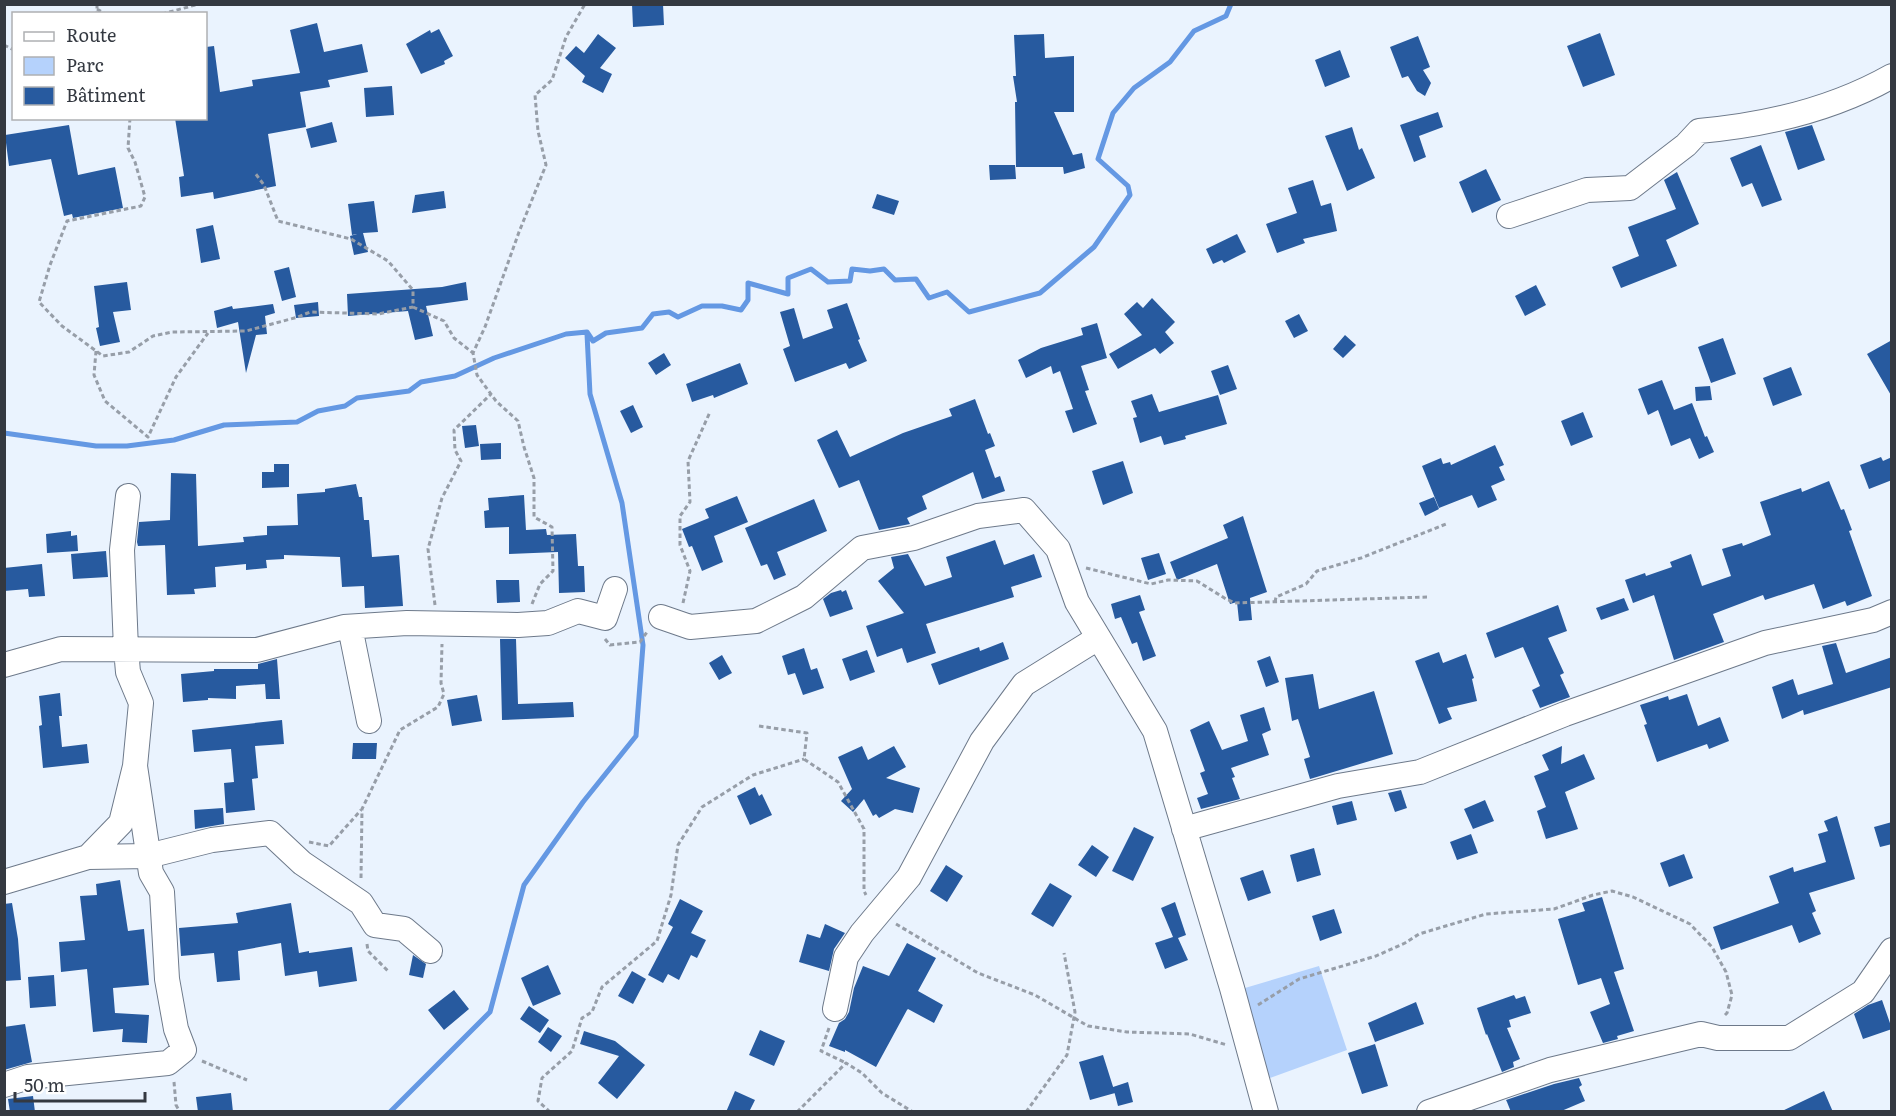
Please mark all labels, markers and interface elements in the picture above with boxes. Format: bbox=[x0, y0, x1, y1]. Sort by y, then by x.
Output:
legend bbox=[12, 12, 207, 120]
text: Route bbox=[66, 21, 116, 48]
text: Parc bbox=[66, 51, 104, 78]
text: Bâtiment bbox=[66, 81, 146, 108]
scale bar bbox=[15, 1065, 146, 1103]
text: 50 m bbox=[24, 1071, 65, 1098]

